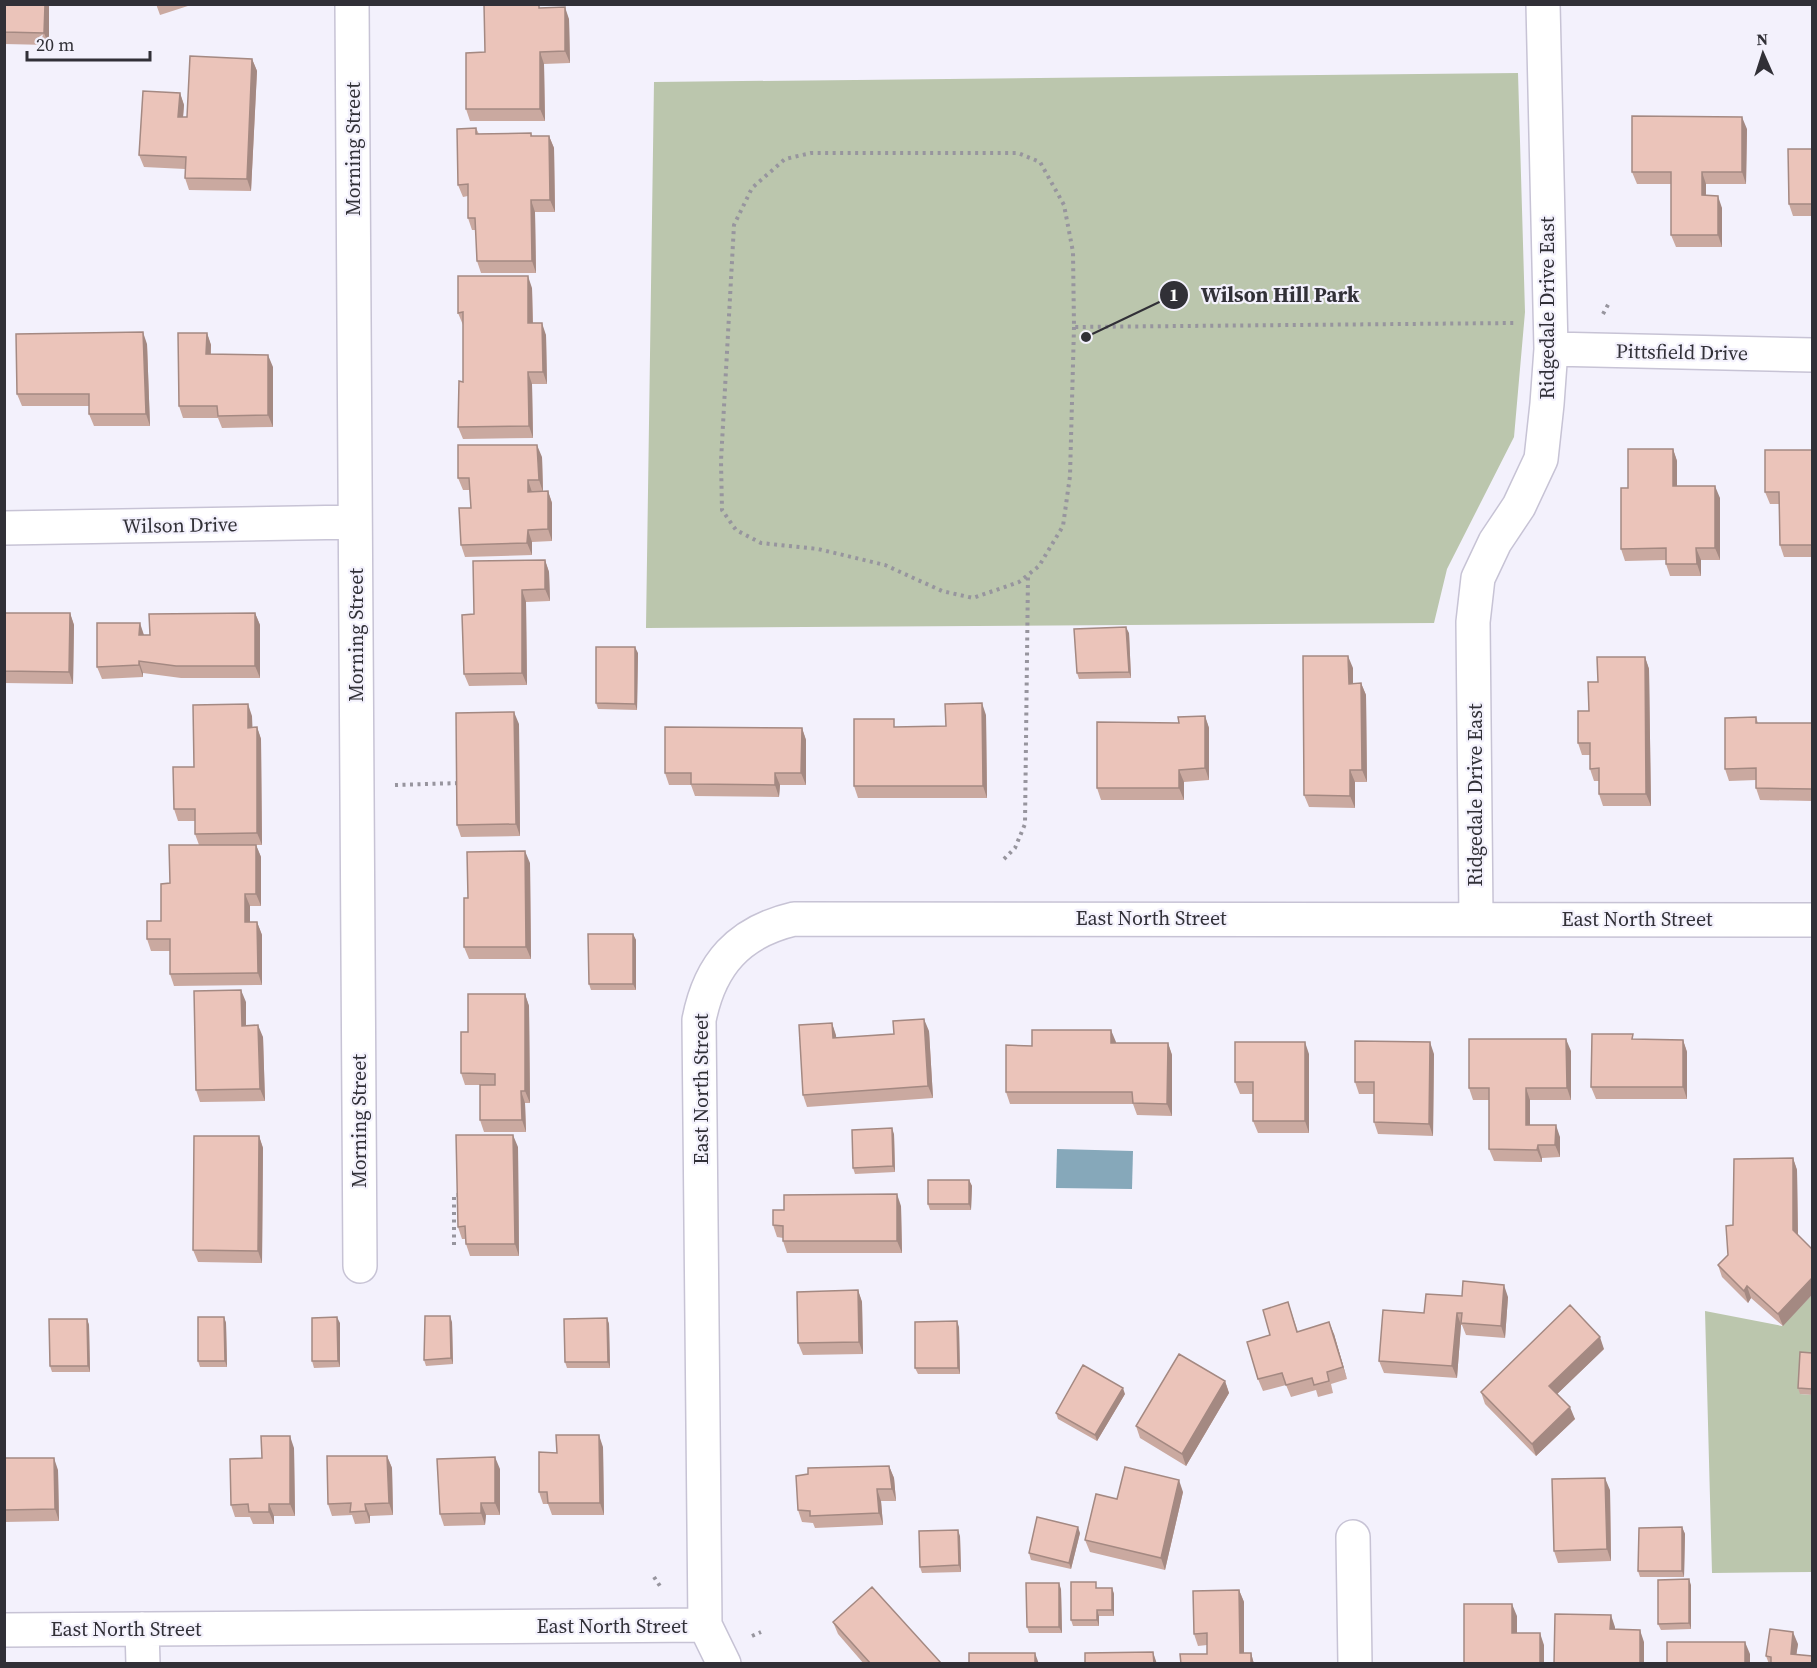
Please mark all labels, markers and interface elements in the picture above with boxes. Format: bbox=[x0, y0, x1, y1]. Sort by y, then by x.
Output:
scale bar bbox=[27, 24, 150, 62]
north arrow bbox=[1733, 24, 1793, 84]
text: N bbox=[1756, 28, 1769, 50]
text: 20 m bbox=[36, 32, 74, 57]
street label: Morning Street bbox=[339, 82, 367, 216]
street label: Ridgedale Drive East bbox=[1533, 216, 1561, 399]
callout: Wilson Hill Park bbox=[1159, 275, 1371, 314]
text: Wilson Hill Park bbox=[1201, 280, 1360, 309]
text: 1 bbox=[1169, 282, 1179, 307]
street label: Pittsfield Drive bbox=[1616, 337, 1748, 367]
street label: Wilson Drive bbox=[122, 510, 238, 540]
street label: Morning Street bbox=[342, 568, 370, 702]
street label: Ridgedale Drive East bbox=[1461, 703, 1489, 886]
street label: East North Street bbox=[1075, 904, 1227, 932]
street label: East North Street bbox=[1561, 905, 1713, 933]
street label: East North Street bbox=[687, 1013, 715, 1165]
street label: Morning Street bbox=[345, 1054, 373, 1188]
street label: East North Street bbox=[536, 1612, 688, 1640]
street label: East North Street bbox=[50, 1615, 202, 1643]

